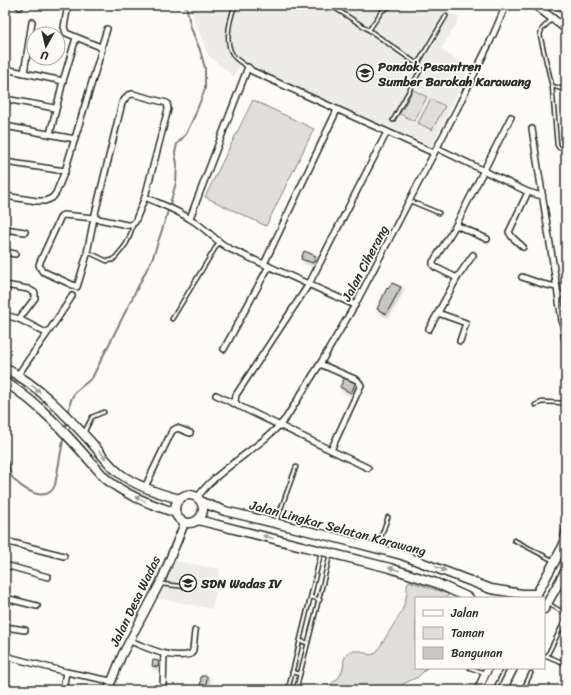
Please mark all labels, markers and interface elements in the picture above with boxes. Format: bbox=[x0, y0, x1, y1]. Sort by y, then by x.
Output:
north arrow bbox=[26, 26, 66, 66]
text: U bbox=[39, 45, 50, 65]
place label: Pondok Pesantren Sumber Barokah Karawang bbox=[377, 55, 532, 93]
school or university icon: Pondok Pesantren Sumber Barokah Karawang bbox=[355, 63, 375, 83]
street label: Jalan Ciherang bbox=[335, 220, 395, 306]
one-way arrow bbox=[31, 385, 41, 394]
one-way arrow bbox=[98, 451, 107, 460]
street label: Jalan Lingkar Selatan Karawang bbox=[246, 493, 429, 563]
one-way arrow bbox=[134, 496, 145, 502]
one-way arrow bbox=[261, 534, 274, 540]
street label: Jalan Desa Wadas bbox=[103, 552, 167, 651]
one-way arrow bbox=[387, 566, 399, 572]
one-way arrow bbox=[435, 567, 447, 573]
place label: SDN Wadas IV bbox=[200, 572, 283, 595]
school or university icon: SDN Wadas IV bbox=[178, 573, 198, 593]
legend bbox=[415, 597, 545, 669]
text: Jalan bbox=[450, 602, 479, 624]
text: Taman bbox=[451, 622, 485, 644]
text: Bangunan bbox=[451, 642, 503, 664]

